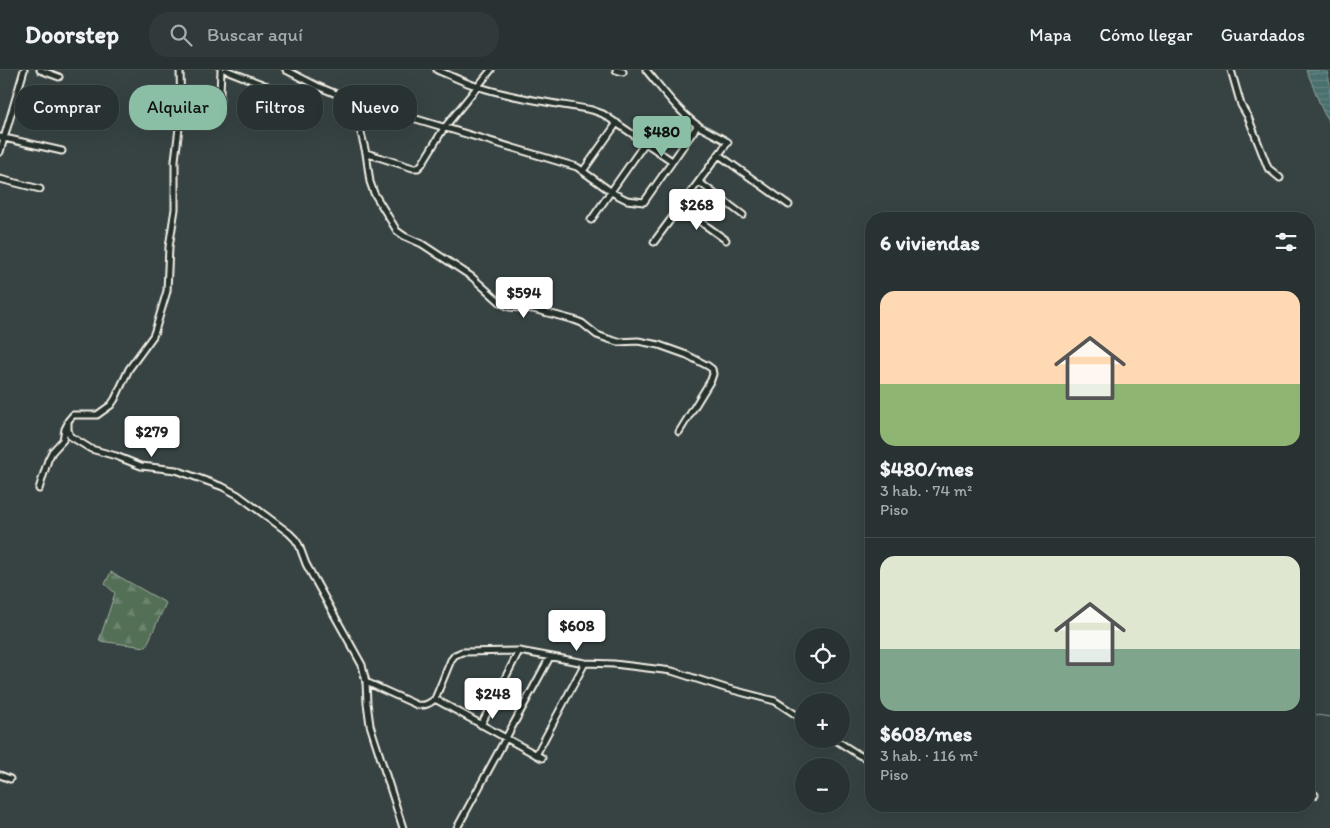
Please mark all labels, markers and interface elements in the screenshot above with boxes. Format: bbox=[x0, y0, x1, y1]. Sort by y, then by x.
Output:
search box bbox=[149, 12, 499, 57]
text: Doorstep bbox=[25, 20, 119, 49]
icon: search bbox=[167, 21, 195, 49]
text: Buscar aquí bbox=[207, 23, 303, 46]
text: Mapa bbox=[1030, 24, 1071, 46]
text: Cómo llegar bbox=[1099, 24, 1193, 46]
text: Guardados bbox=[1221, 24, 1305, 46]
chip: Comprar bbox=[15, 85, 119, 130]
chip: Alquilar bbox=[129, 85, 227, 130]
chip: Filtros bbox=[237, 85, 323, 130]
chip: Nuevo bbox=[333, 85, 417, 130]
pin: $480 bbox=[632, 116, 692, 158]
text: $480 bbox=[644, 122, 680, 141]
pin: $268 bbox=[667, 189, 727, 231]
text: $268 bbox=[680, 195, 714, 214]
icon: filters bbox=[1272, 228, 1300, 256]
text: 6 viviendas bbox=[880, 230, 980, 255]
pin: $594 bbox=[494, 276, 554, 319]
text: $594 bbox=[507, 283, 541, 302]
icon: home bbox=[1045, 323, 1135, 413]
pin: $279 bbox=[122, 416, 182, 458]
text: $279 bbox=[136, 422, 168, 441]
text: $480/mes bbox=[880, 456, 974, 481]
text: 3 hab. · 74 m² bbox=[880, 481, 972, 500]
text: Piso bbox=[880, 500, 908, 519]
icon: home bbox=[1045, 589, 1135, 679]
pin: $608 bbox=[547, 610, 607, 652]
text: $608 bbox=[559, 616, 595, 635]
map controls bbox=[795, 628, 850, 813]
button: locate bbox=[795, 628, 850, 683]
pin: $248 bbox=[463, 678, 523, 720]
text: $248 bbox=[476, 684, 510, 703]
button: + bbox=[795, 693, 850, 748]
text: $608/mes bbox=[880, 721, 972, 746]
text: 3 hab. · 116 m² bbox=[880, 746, 978, 765]
button: − bbox=[795, 758, 850, 813]
text: Piso bbox=[880, 765, 908, 784]

